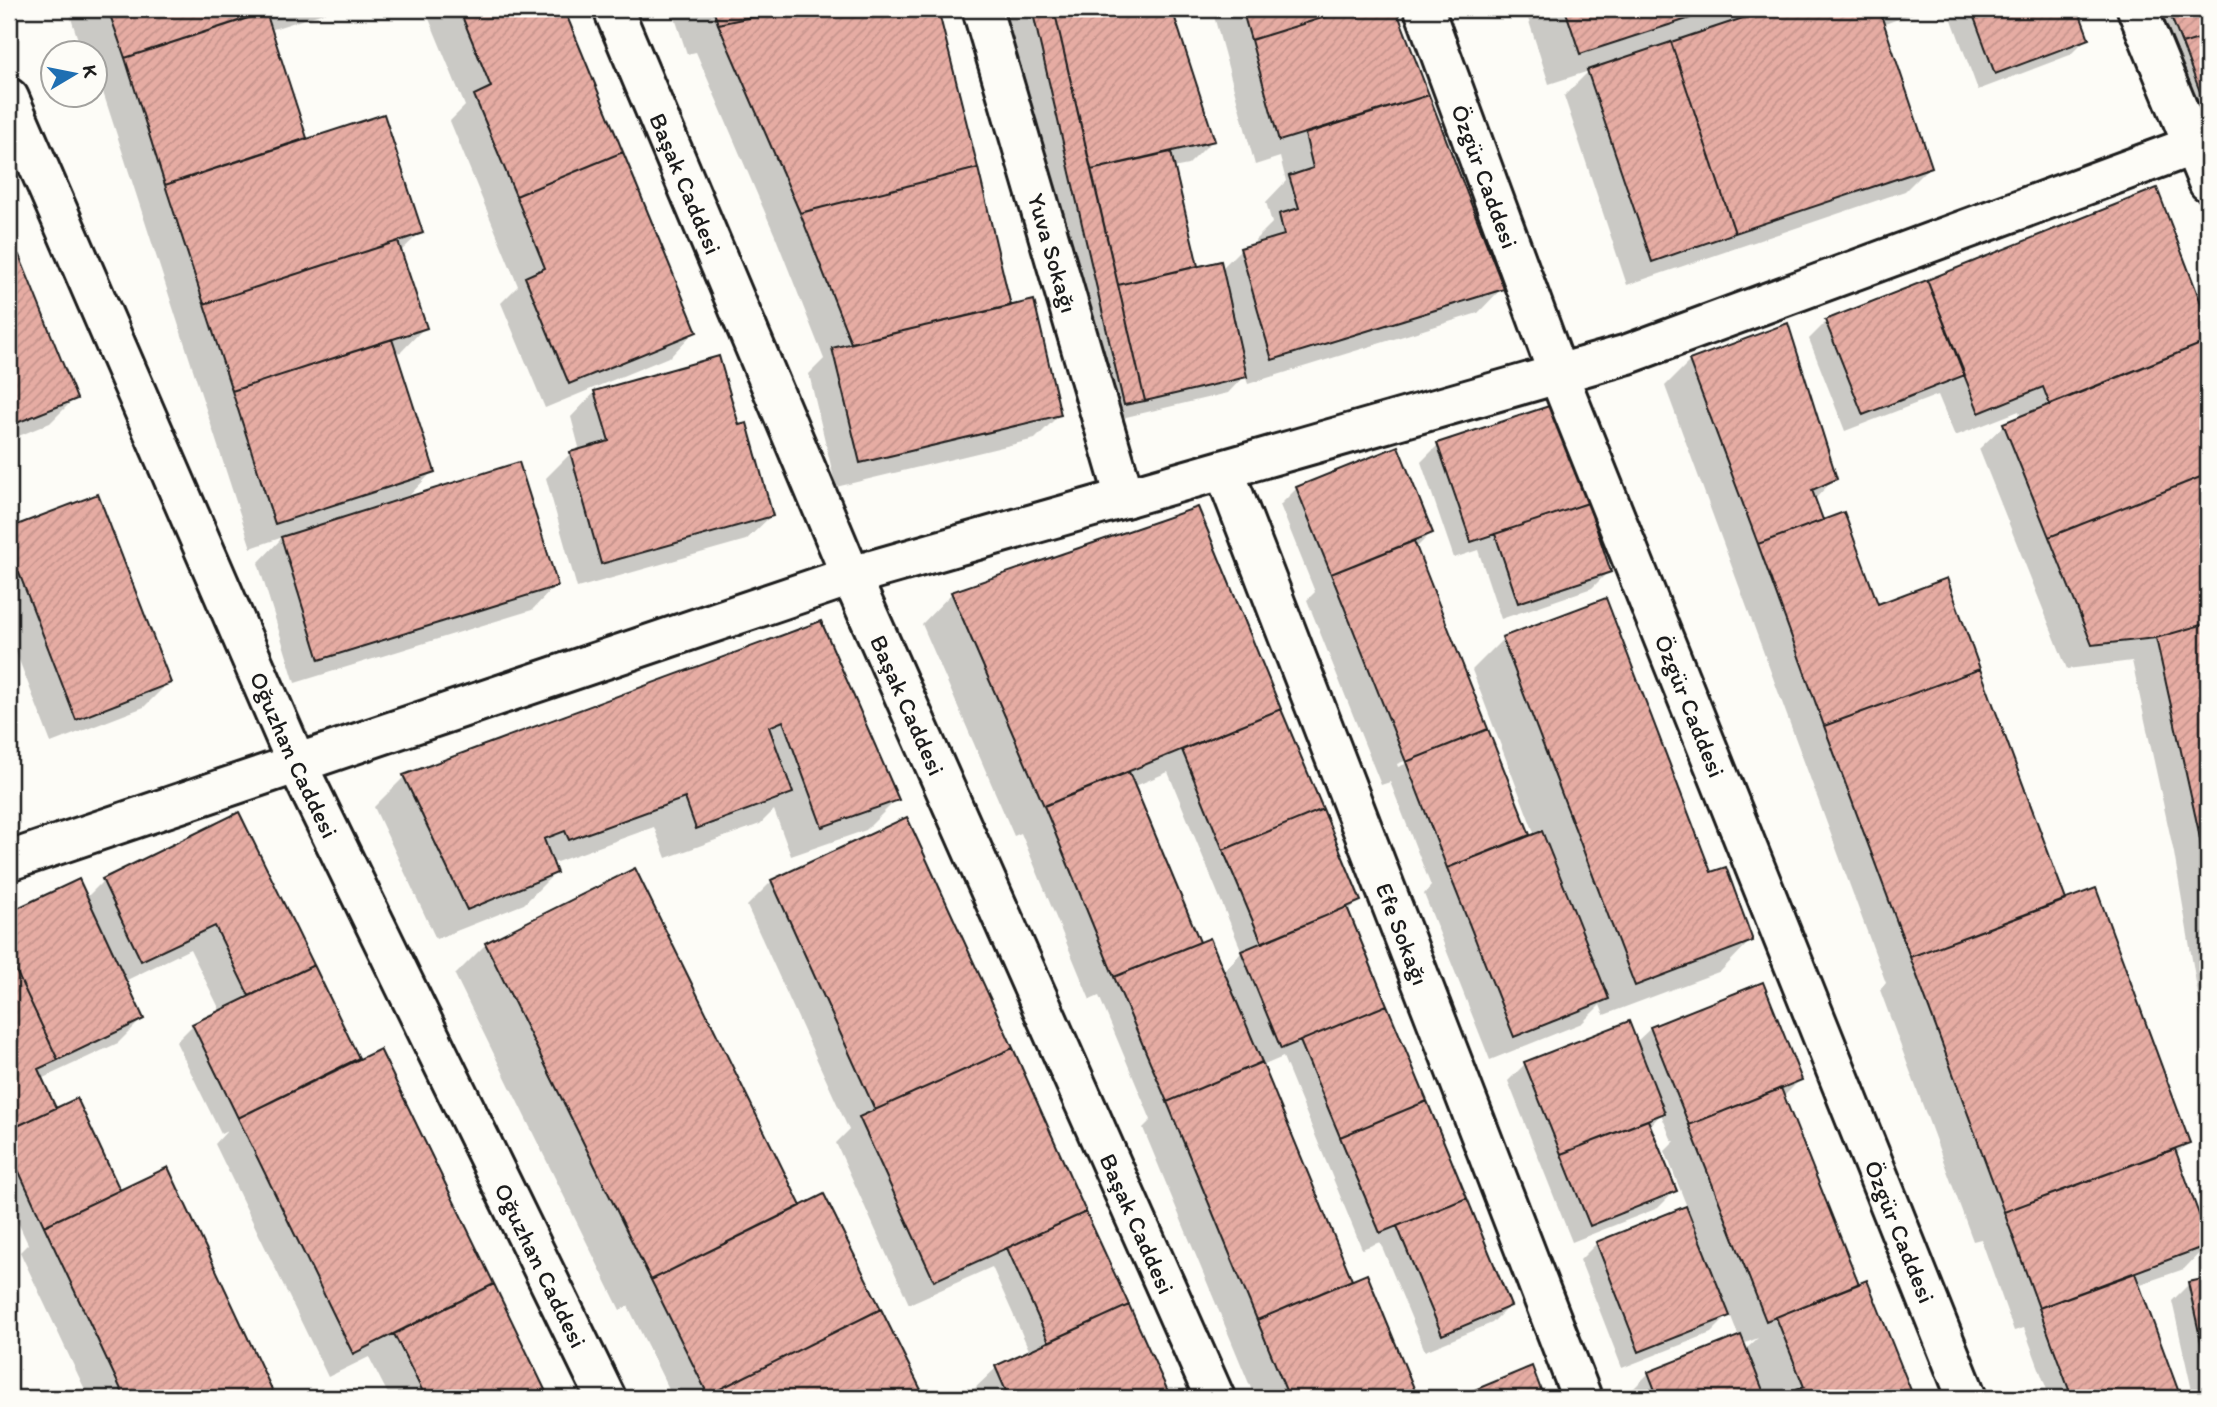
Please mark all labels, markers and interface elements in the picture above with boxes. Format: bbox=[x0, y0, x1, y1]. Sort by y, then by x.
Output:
north arrow bbox=[38, 38, 108, 108]
text: K bbox=[78, 63, 103, 80]
street label: Özgür Caddesi bbox=[1446, 100, 1525, 252]
street label: Başak Caddesi bbox=[644, 108, 729, 258]
street label: Yuva Sokağı bbox=[1022, 190, 1084, 316]
street label: Başak Caddesi bbox=[864, 630, 952, 780]
street label: Özgür Caddesi bbox=[1649, 630, 1732, 781]
street label: Oğuzhan Caddesi bbox=[244, 667, 345, 842]
street label: Efe Sokağı bbox=[1370, 878, 1436, 989]
street label: Başak Caddesi bbox=[1094, 1149, 1181, 1298]
street label: Özgür Caddesi bbox=[1859, 1156, 1942, 1307]
street label: Oğuzhan Caddesi bbox=[489, 1178, 594, 1352]

